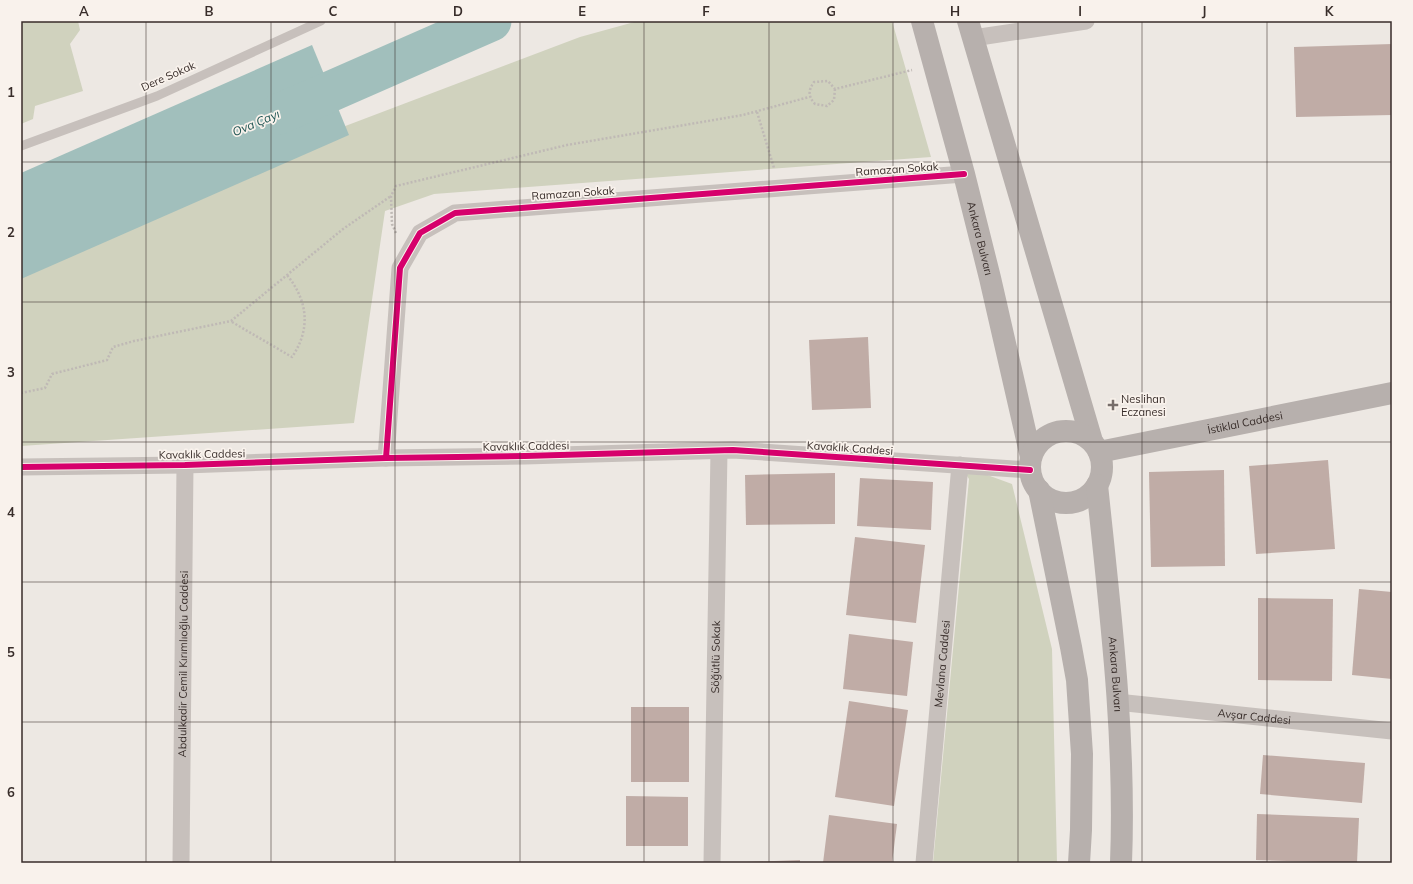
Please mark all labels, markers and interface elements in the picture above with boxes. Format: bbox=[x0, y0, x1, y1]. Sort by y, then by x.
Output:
text: A bbox=[79, 3, 89, 19]
text: B bbox=[205, 3, 214, 19]
text: C bbox=[329, 3, 338, 19]
text: D bbox=[453, 3, 463, 19]
text: E bbox=[578, 3, 586, 19]
text: F bbox=[702, 3, 710, 19]
text: G bbox=[826, 3, 836, 19]
text: H bbox=[950, 3, 960, 19]
text: I bbox=[1078, 3, 1082, 19]
text: J bbox=[1202, 3, 1206, 19]
text: K bbox=[1325, 3, 1335, 19]
street label: Dere Sokak bbox=[139, 58, 198, 94]
text: 1 bbox=[7, 84, 15, 100]
water label: Ova Çayı bbox=[230, 106, 282, 139]
street label: Ramazan Sokak bbox=[855, 159, 939, 179]
street label: Ramazan Sokak bbox=[531, 183, 615, 203]
street label: Ankara Bulvarı bbox=[964, 200, 996, 277]
text: 2 bbox=[7, 224, 15, 240]
text: 3 bbox=[7, 364, 15, 380]
place label: Neslihan Eczanesi bbox=[1121, 392, 1166, 419]
marker: Neslihan Eczanesi bbox=[1108, 400, 1118, 410]
street label: İstiklal Caddesi bbox=[1206, 408, 1284, 437]
street label: Kavaklık Caddesi bbox=[483, 438, 569, 454]
street label: Kavaklık Caddesi bbox=[806, 438, 894, 458]
street label: Kavaklık Caddesi bbox=[159, 446, 245, 462]
text: 4 bbox=[7, 504, 15, 520]
street label: Abdulkadir Cemil Kırımlıoğlu Caddesi bbox=[175, 571, 191, 757]
street label: Söğütlü Sokak bbox=[708, 620, 723, 694]
street label: Mevlana Caddesi bbox=[931, 620, 953, 708]
street label: Ankara Bulvarı bbox=[1106, 636, 1125, 712]
text: 5 bbox=[7, 644, 15, 660]
street label: Avşar Caddesi bbox=[1217, 706, 1292, 727]
text: 6 bbox=[7, 784, 15, 800]

